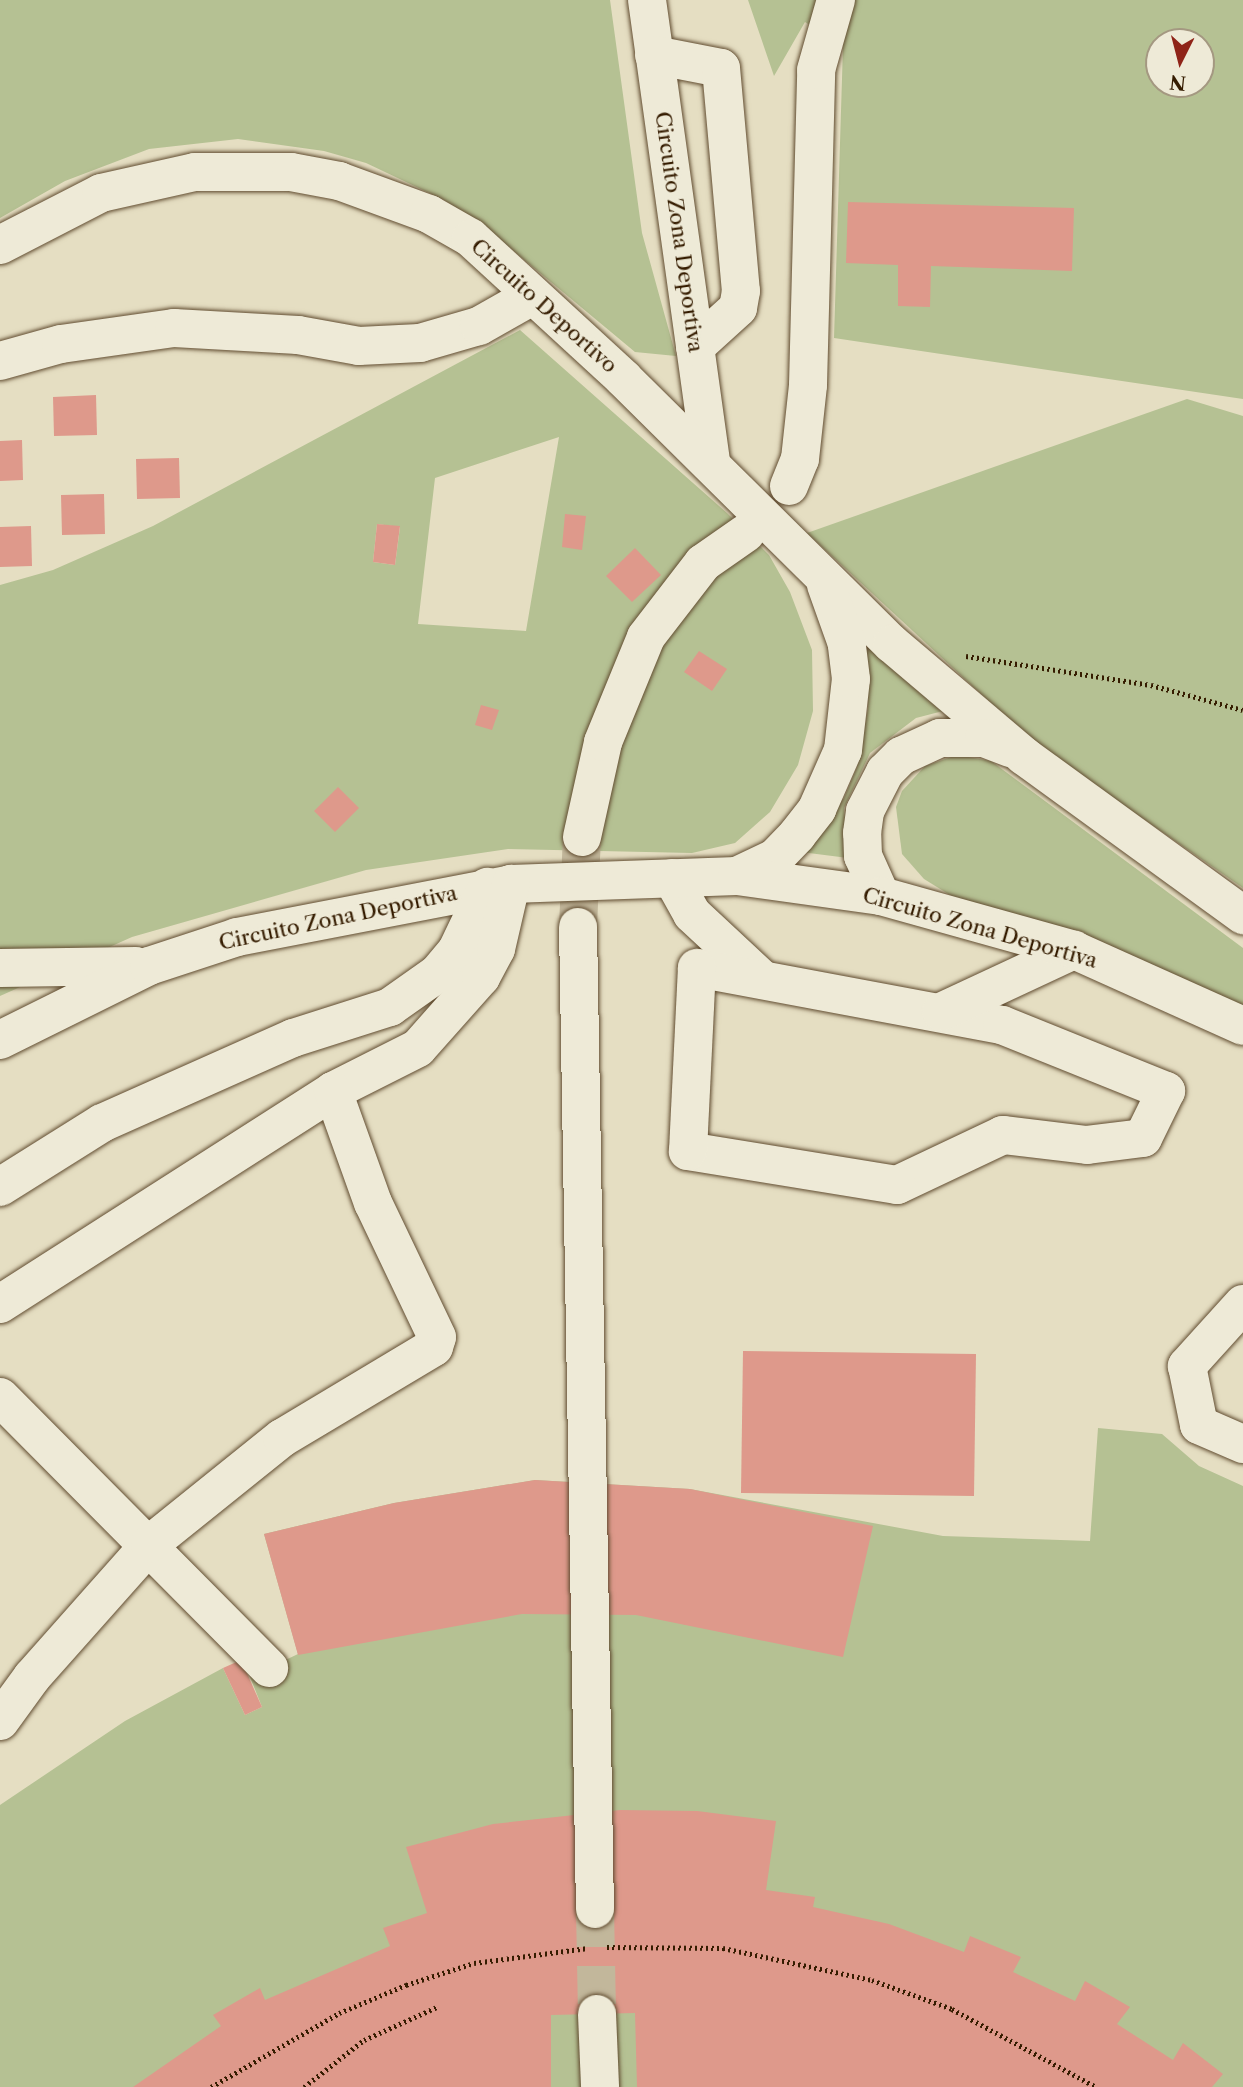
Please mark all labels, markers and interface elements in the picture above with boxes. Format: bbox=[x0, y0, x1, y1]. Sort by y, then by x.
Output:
north arrow bbox=[1145, 28, 1215, 98]
text: N bbox=[1169, 70, 1187, 95]
street label: Circuito Zona Deportiva bbox=[650, 110, 708, 354]
street label: Circuito Deportivo bbox=[466, 234, 622, 378]
street label: Circuito Zona Deportiva bbox=[216, 880, 460, 956]
street label: Circuito Zona Deportiva bbox=[860, 882, 1100, 974]

